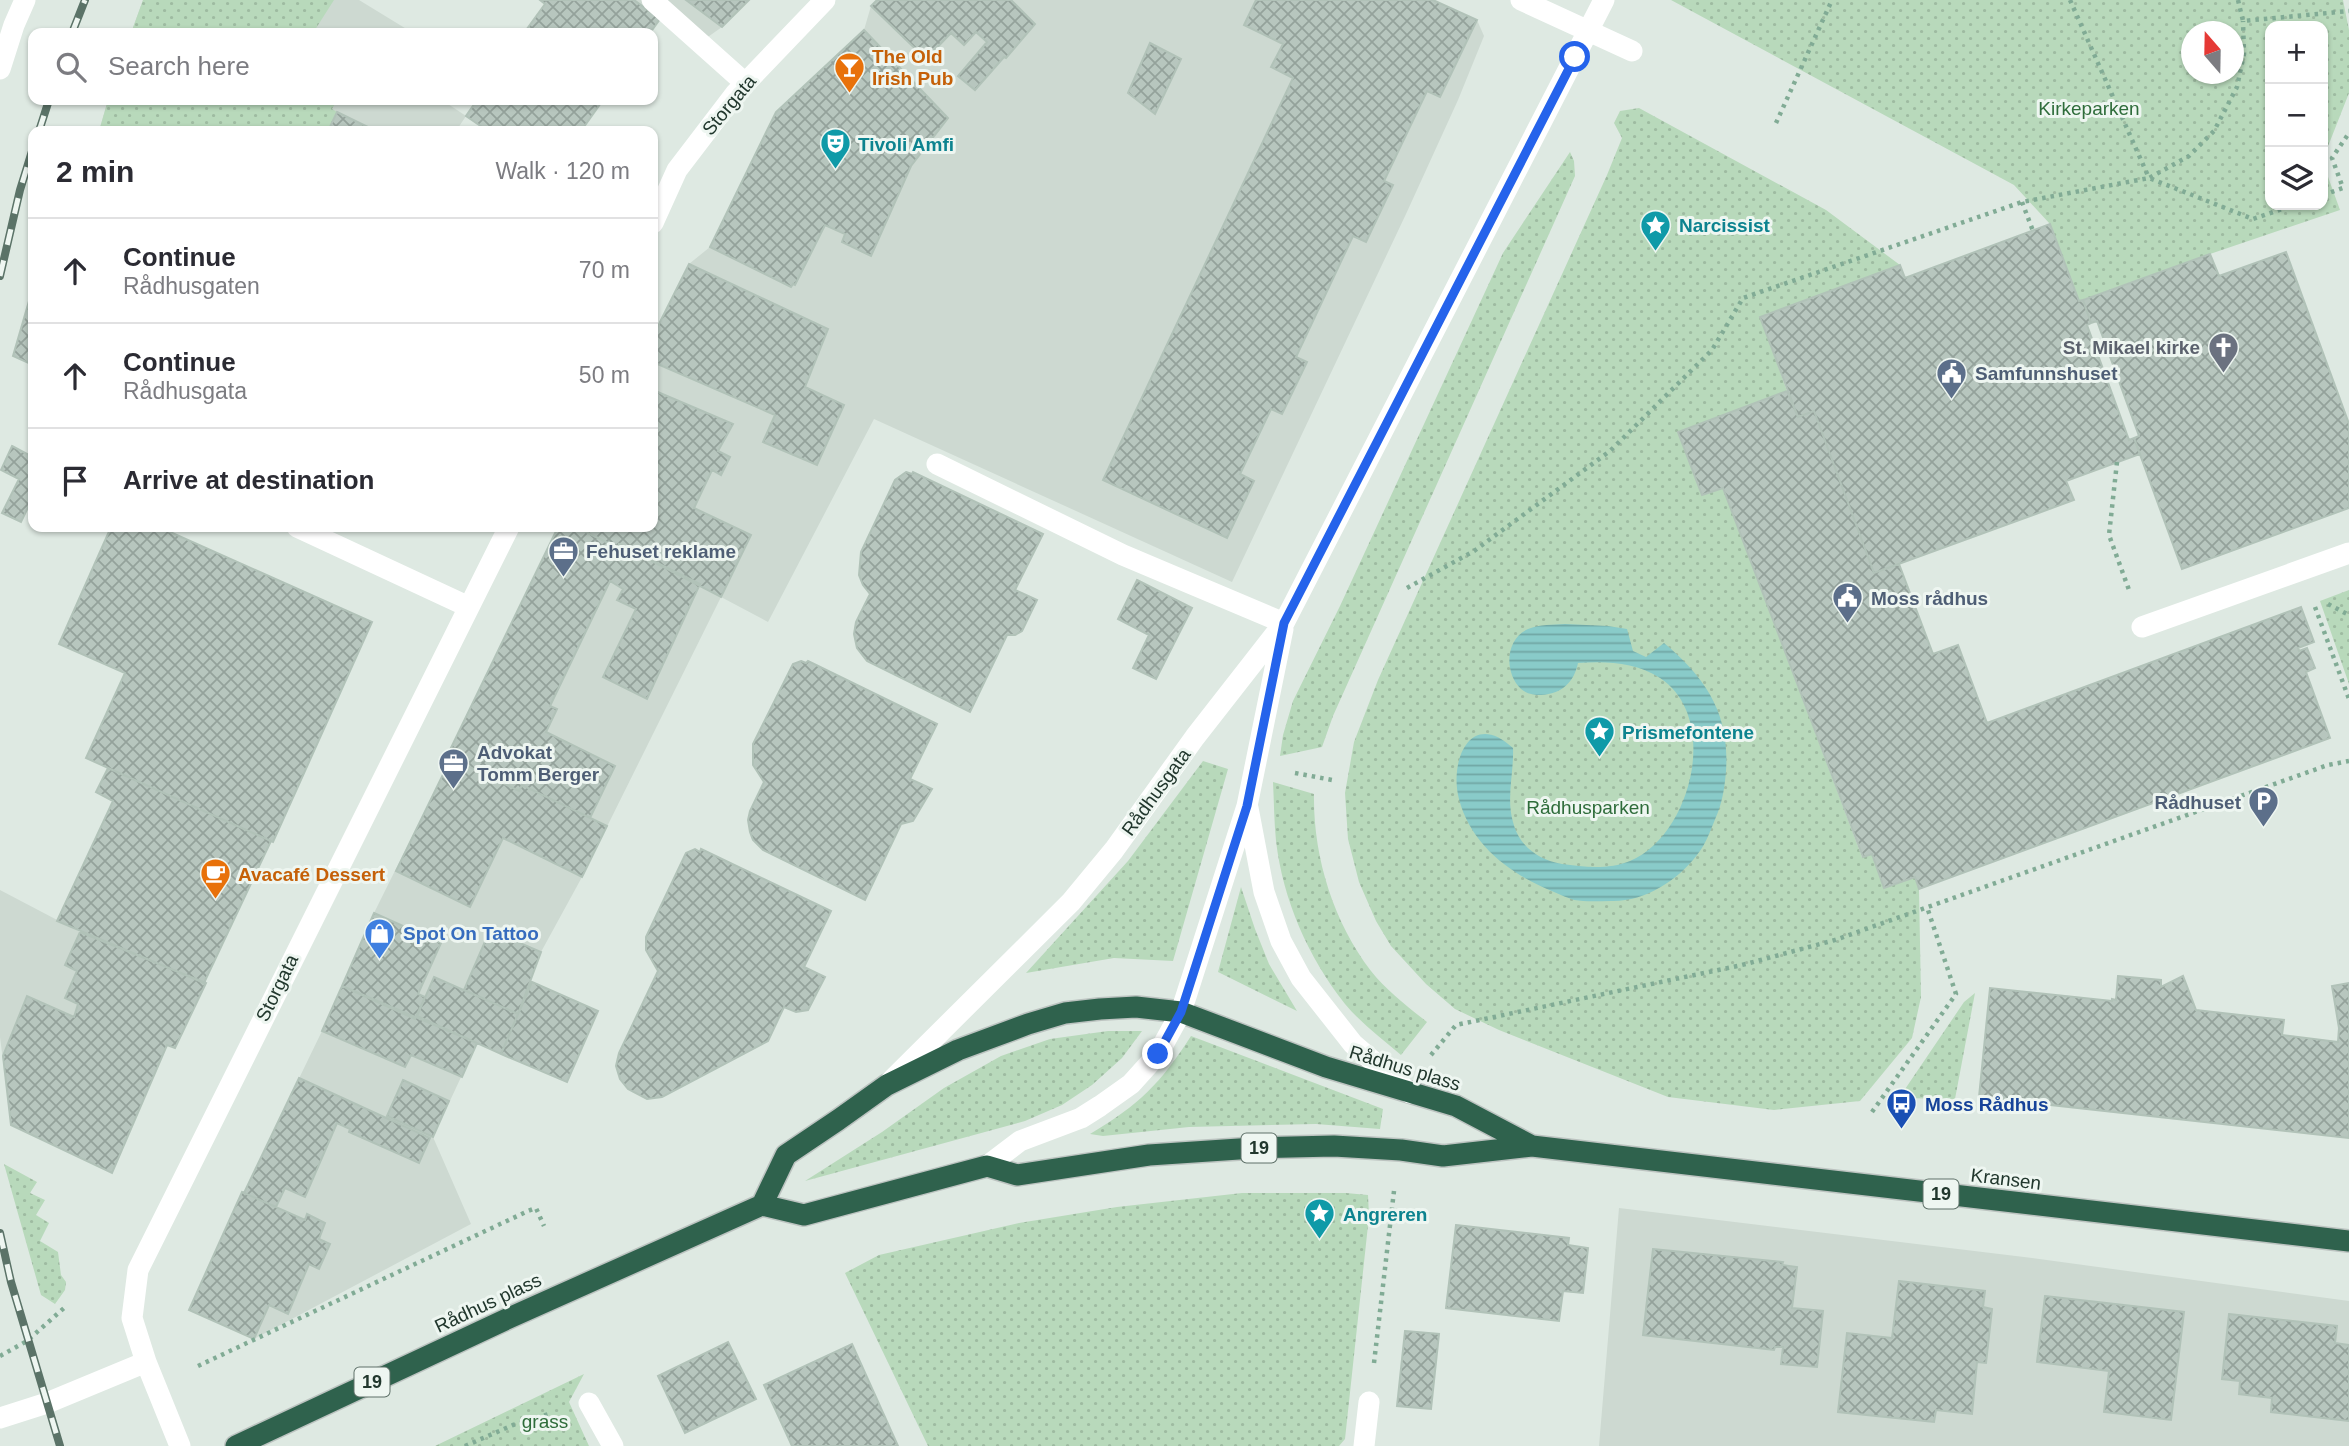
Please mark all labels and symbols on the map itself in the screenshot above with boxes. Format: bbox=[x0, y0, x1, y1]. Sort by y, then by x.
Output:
north arrow bbox=[2181, 21, 2244, 84]
route start bbox=[1559, 41, 1590, 72]
place label: The Old Irish Pub bbox=[872, 46, 953, 89]
bar icon: The Old Irish Pub bbox=[832, 50, 866, 94]
street label: Storgata bbox=[698, 70, 760, 139]
park label: Kirkeparken bbox=[2038, 98, 2140, 119]
theatre icon: Tivoli Amfi bbox=[818, 127, 852, 171]
place label: Tivoli Amfi bbox=[858, 134, 954, 155]
place icon: Narcissist bbox=[1639, 208, 1673, 252]
place label: Narcissist bbox=[1679, 215, 1771, 236]
church icon: St. Mikael kirke bbox=[2206, 330, 2240, 374]
place label: St. Mikael kirke bbox=[2063, 337, 2200, 358]
public building icon: Samfunnshuset bbox=[1935, 356, 1969, 400]
place label: Samfunnshuset bbox=[1975, 363, 2118, 384]
office icon: Fehuset reklame bbox=[546, 534, 580, 578]
place label: Fehuset reklame bbox=[586, 541, 736, 562]
public building icon: Moss rådhus bbox=[1831, 581, 1865, 625]
place label: Moss rådhus bbox=[1871, 588, 1988, 609]
place icon: Prismefontene bbox=[1582, 715, 1616, 759]
place label: Prismefontene bbox=[1622, 722, 1754, 743]
place label: Advokat Tomm Berger bbox=[477, 742, 600, 785]
street label: Rådhusgata bbox=[1117, 744, 1195, 840]
office icon: Advokat Tomm Berger bbox=[437, 746, 471, 790]
parking icon: Rådhuset bbox=[2247, 785, 2281, 829]
place label: Rådhuset bbox=[2154, 792, 2242, 813]
park label: Rådhusparken bbox=[1526, 797, 1650, 818]
cafe icon: Avacafé Dessert bbox=[198, 857, 232, 901]
place label: Avacafé Dessert bbox=[238, 864, 386, 885]
shop icon: Spot On Tattoo bbox=[363, 916, 397, 960]
place label: Spot On Tattoo bbox=[403, 923, 539, 944]
street label: Storgata bbox=[252, 951, 302, 1025]
route end bbox=[1142, 1038, 1173, 1069]
street label: Rådhus plass bbox=[1347, 1041, 1463, 1095]
bus stop icon: Moss Rådhus bbox=[1885, 1087, 1919, 1131]
place label: Moss Rådhus bbox=[1925, 1094, 2049, 1115]
road number: 19 bbox=[1242, 1134, 1276, 1162]
street label: Kransen bbox=[1970, 1164, 2042, 1194]
road number: 19 bbox=[1924, 1180, 1958, 1209]
place icon: Angreren bbox=[1303, 1197, 1337, 1241]
place label: Angreren bbox=[1343, 1204, 1427, 1225]
street label: Rådhus plass bbox=[431, 1269, 545, 1337]
road number: 19 bbox=[354, 1367, 390, 1396]
park label: grass bbox=[522, 1411, 568, 1432]

